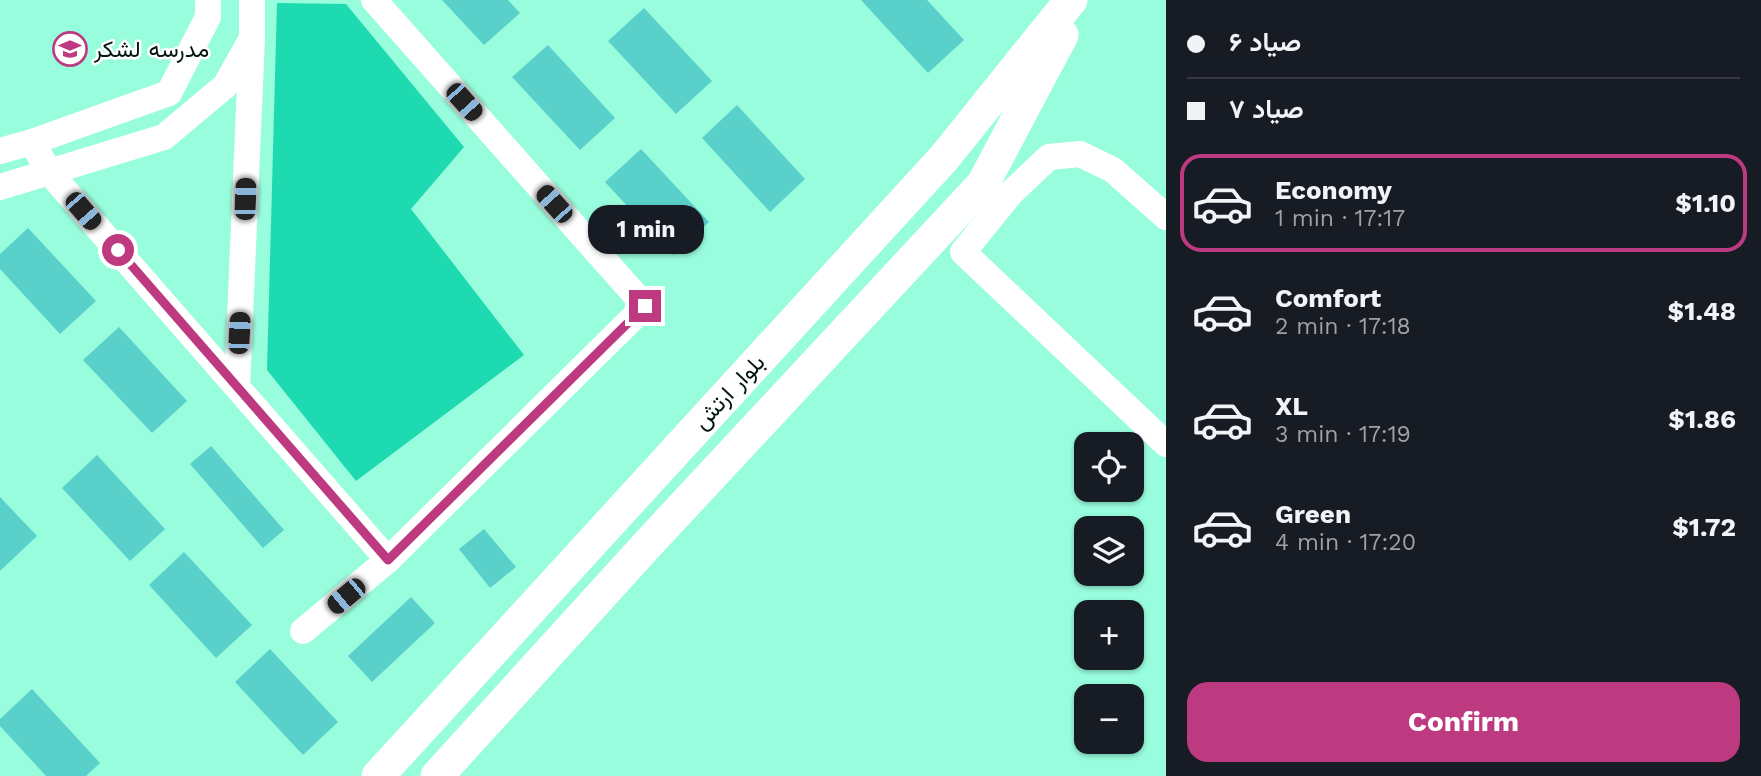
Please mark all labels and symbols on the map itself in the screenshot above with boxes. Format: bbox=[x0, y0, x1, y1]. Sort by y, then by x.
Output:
school or university icon: مدرسه لشکر bbox=[51, 30, 89, 68]
place label: مدرسه لشکر bbox=[93, 36, 209, 64]
car bbox=[443, 79, 486, 125]
car bbox=[234, 178, 257, 220]
car bbox=[533, 181, 576, 227]
car bbox=[62, 188, 105, 234]
callout: 1 min bbox=[587, 204, 703, 254]
route start bbox=[102, 234, 134, 266]
route end bbox=[629, 290, 661, 322]
car bbox=[228, 311, 251, 355]
street label: بلوار ارتش bbox=[688, 349, 771, 436]
car bbox=[324, 574, 369, 618]

